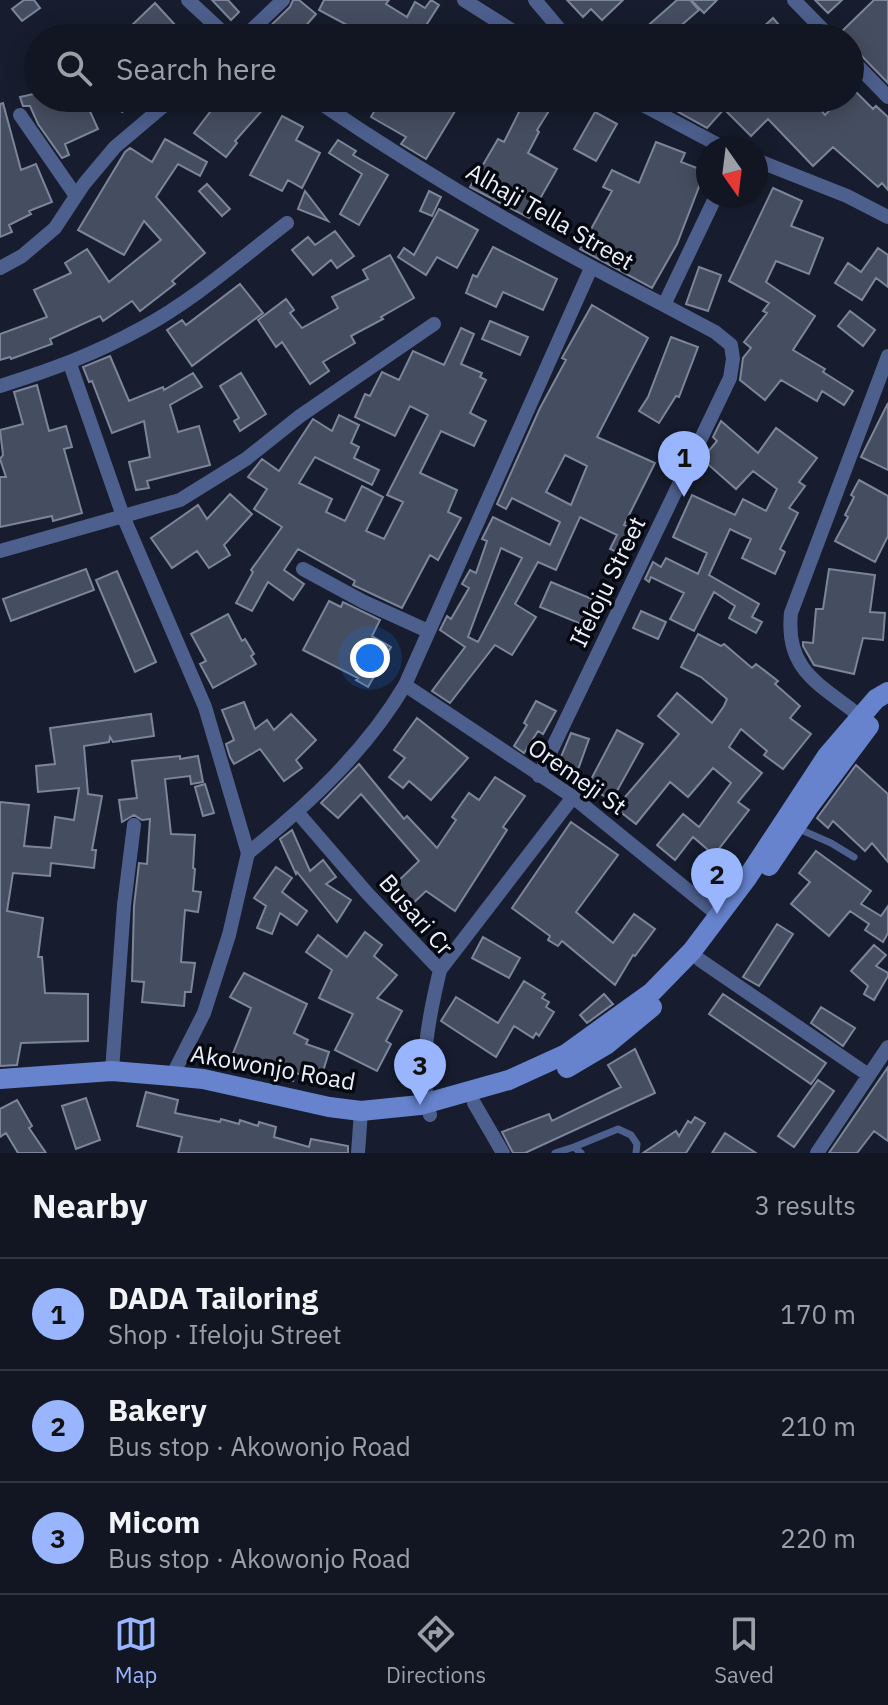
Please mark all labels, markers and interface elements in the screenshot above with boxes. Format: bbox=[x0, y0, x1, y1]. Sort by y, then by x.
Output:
search box bbox=[24, 24, 864, 112]
icon: search bbox=[52, 46, 96, 90]
text: Search here bbox=[116, 49, 277, 88]
north arrow bbox=[696, 136, 768, 208]
street label: Alhaji Tella Street bbox=[461, 155, 640, 277]
pin: 1 bbox=[658, 431, 710, 497]
street label: Ifeloju Street bbox=[562, 511, 653, 652]
your location bbox=[350, 638, 390, 678]
street label: Oremeji St bbox=[522, 731, 633, 822]
pin: 2 bbox=[691, 848, 743, 914]
street label: Busari Cr bbox=[373, 867, 461, 962]
street label: Akowonjo Road bbox=[188, 1037, 358, 1097]
pin: 3 bbox=[394, 1039, 446, 1105]
text: Nearby bbox=[32, 1183, 147, 1227]
text: 3 results bbox=[754, 1188, 856, 1222]
text: DADA Tailoring bbox=[108, 1278, 318, 1317]
text: 1 bbox=[50, 1297, 66, 1331]
text: 170 m bbox=[780, 1297, 856, 1331]
text: Shop · Ifeloju Street bbox=[108, 1317, 342, 1351]
text: Bakery bbox=[108, 1390, 207, 1429]
text: 2 bbox=[50, 1409, 66, 1443]
text: 210 m bbox=[780, 1409, 856, 1443]
text: Bus stop · Akowonjo Road bbox=[108, 1429, 411, 1463]
text: Micom bbox=[108, 1502, 200, 1541]
text: 3 bbox=[50, 1521, 66, 1555]
text: 220 m bbox=[780, 1521, 856, 1555]
text: Bus stop · Akowonjo Road bbox=[108, 1541, 411, 1575]
tab: Map bbox=[114, 1612, 158, 1689]
tab: Directions bbox=[386, 1612, 486, 1689]
tab: Saved bbox=[714, 1612, 774, 1689]

